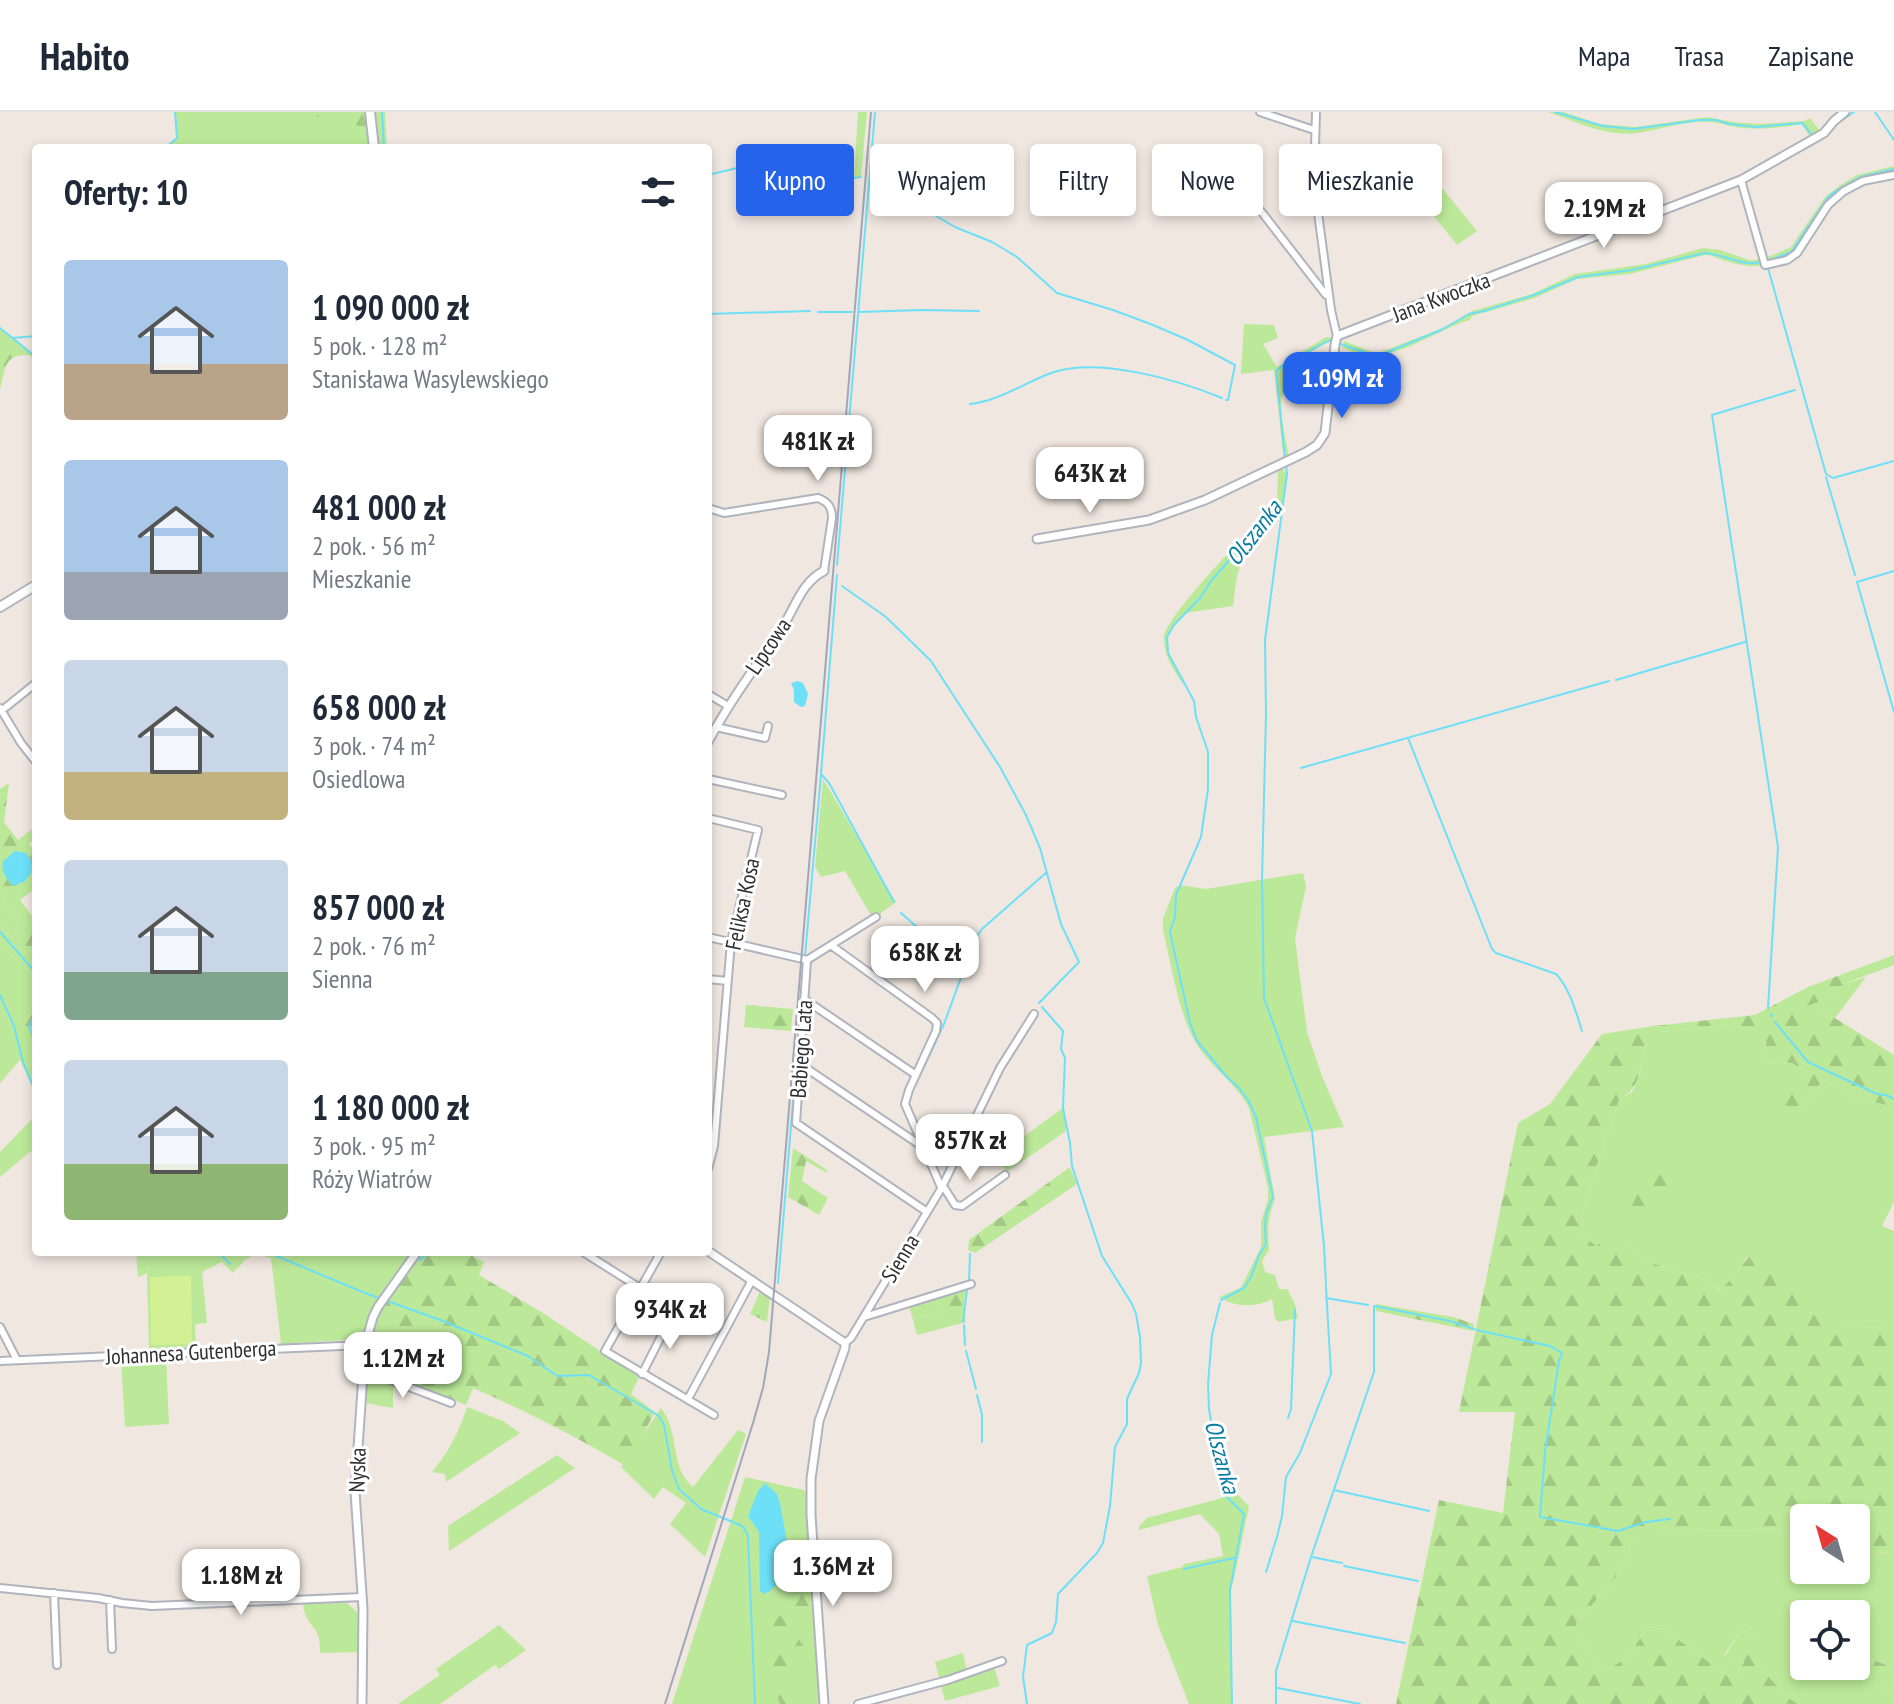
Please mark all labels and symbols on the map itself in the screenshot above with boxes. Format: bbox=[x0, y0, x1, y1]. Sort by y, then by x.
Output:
pin: 2.19M zł bbox=[1521, 182, 1687, 250]
street label: Jana Kwoczka bbox=[1387, 266, 1494, 329]
pin: 1.09M zł bbox=[1259, 352, 1425, 420]
pin: 481K zł bbox=[744, 415, 892, 483]
pin: 643K zł bbox=[1016, 447, 1164, 515]
water label: Olszanka bbox=[1218, 493, 1290, 572]
street label: Lipcowa bbox=[739, 612, 797, 680]
street label: Feliksa Kosa bbox=[719, 855, 765, 953]
pin: 658K zł bbox=[851, 926, 999, 994]
street label: Babiego Lata bbox=[784, 999, 818, 1099]
pin: 857K zł bbox=[896, 1114, 1044, 1182]
street label: Sienna bbox=[875, 1229, 925, 1287]
pin: 934K zł bbox=[596, 1283, 744, 1351]
pin: 1.12M zł bbox=[320, 1332, 486, 1400]
street label: Johannesa Gutenberga bbox=[104, 1334, 277, 1370]
water label: Olszanka bbox=[1198, 1417, 1247, 1498]
street label: Nyska bbox=[342, 1447, 372, 1493]
north arrow bbox=[1790, 1504, 1870, 1584]
pin: 1.36M zł bbox=[750, 1540, 916, 1608]
pin: 1.18M zł bbox=[158, 1549, 324, 1617]

